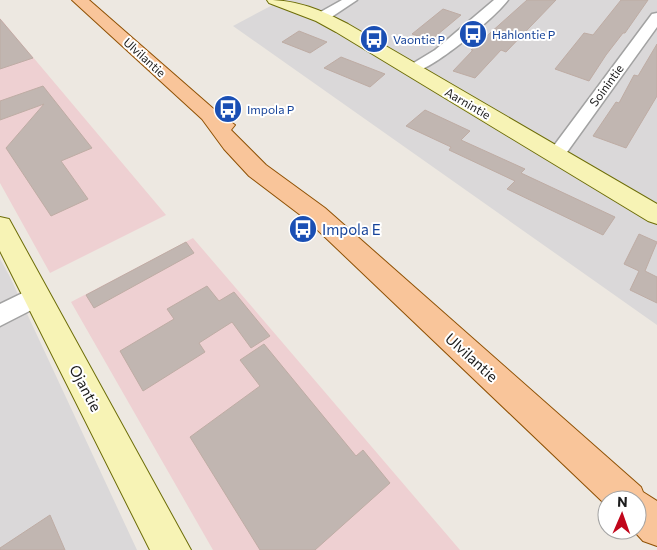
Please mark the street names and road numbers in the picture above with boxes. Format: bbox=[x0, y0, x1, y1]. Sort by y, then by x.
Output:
street label: Ulvilantie bbox=[121, 35, 169, 79]
street label: Soinintie bbox=[586, 61, 626, 109]
street label: Aarnintie bbox=[443, 84, 493, 122]
street label: Ulvilantie bbox=[442, 329, 502, 385]
street label: Ojantie bbox=[66, 362, 106, 415]

